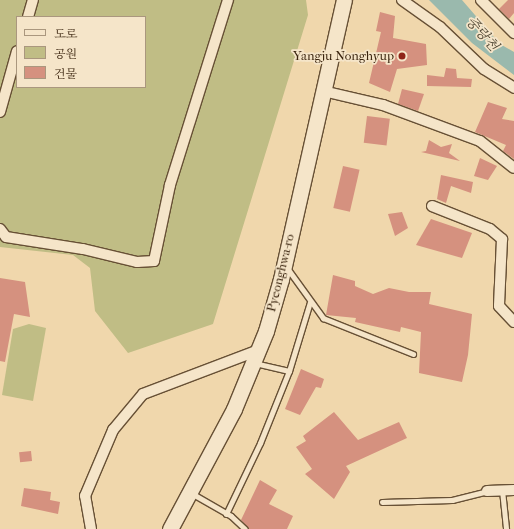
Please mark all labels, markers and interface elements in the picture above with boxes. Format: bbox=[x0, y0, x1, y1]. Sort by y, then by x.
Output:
water label: 중랑천 bbox=[462, 13, 502, 55]
legend bbox=[16, 16, 146, 88]
text: 도로 bbox=[54, 27, 77, 41]
text: 공원 bbox=[54, 47, 77, 61]
place label: Yangju Nonghyup bbox=[293, 48, 394, 64]
marker: Yangju Nonghyup bbox=[397, 51, 407, 61]
text: 건물 bbox=[54, 67, 77, 81]
street label: Pyeonghwa-ro bbox=[264, 232, 298, 314]

